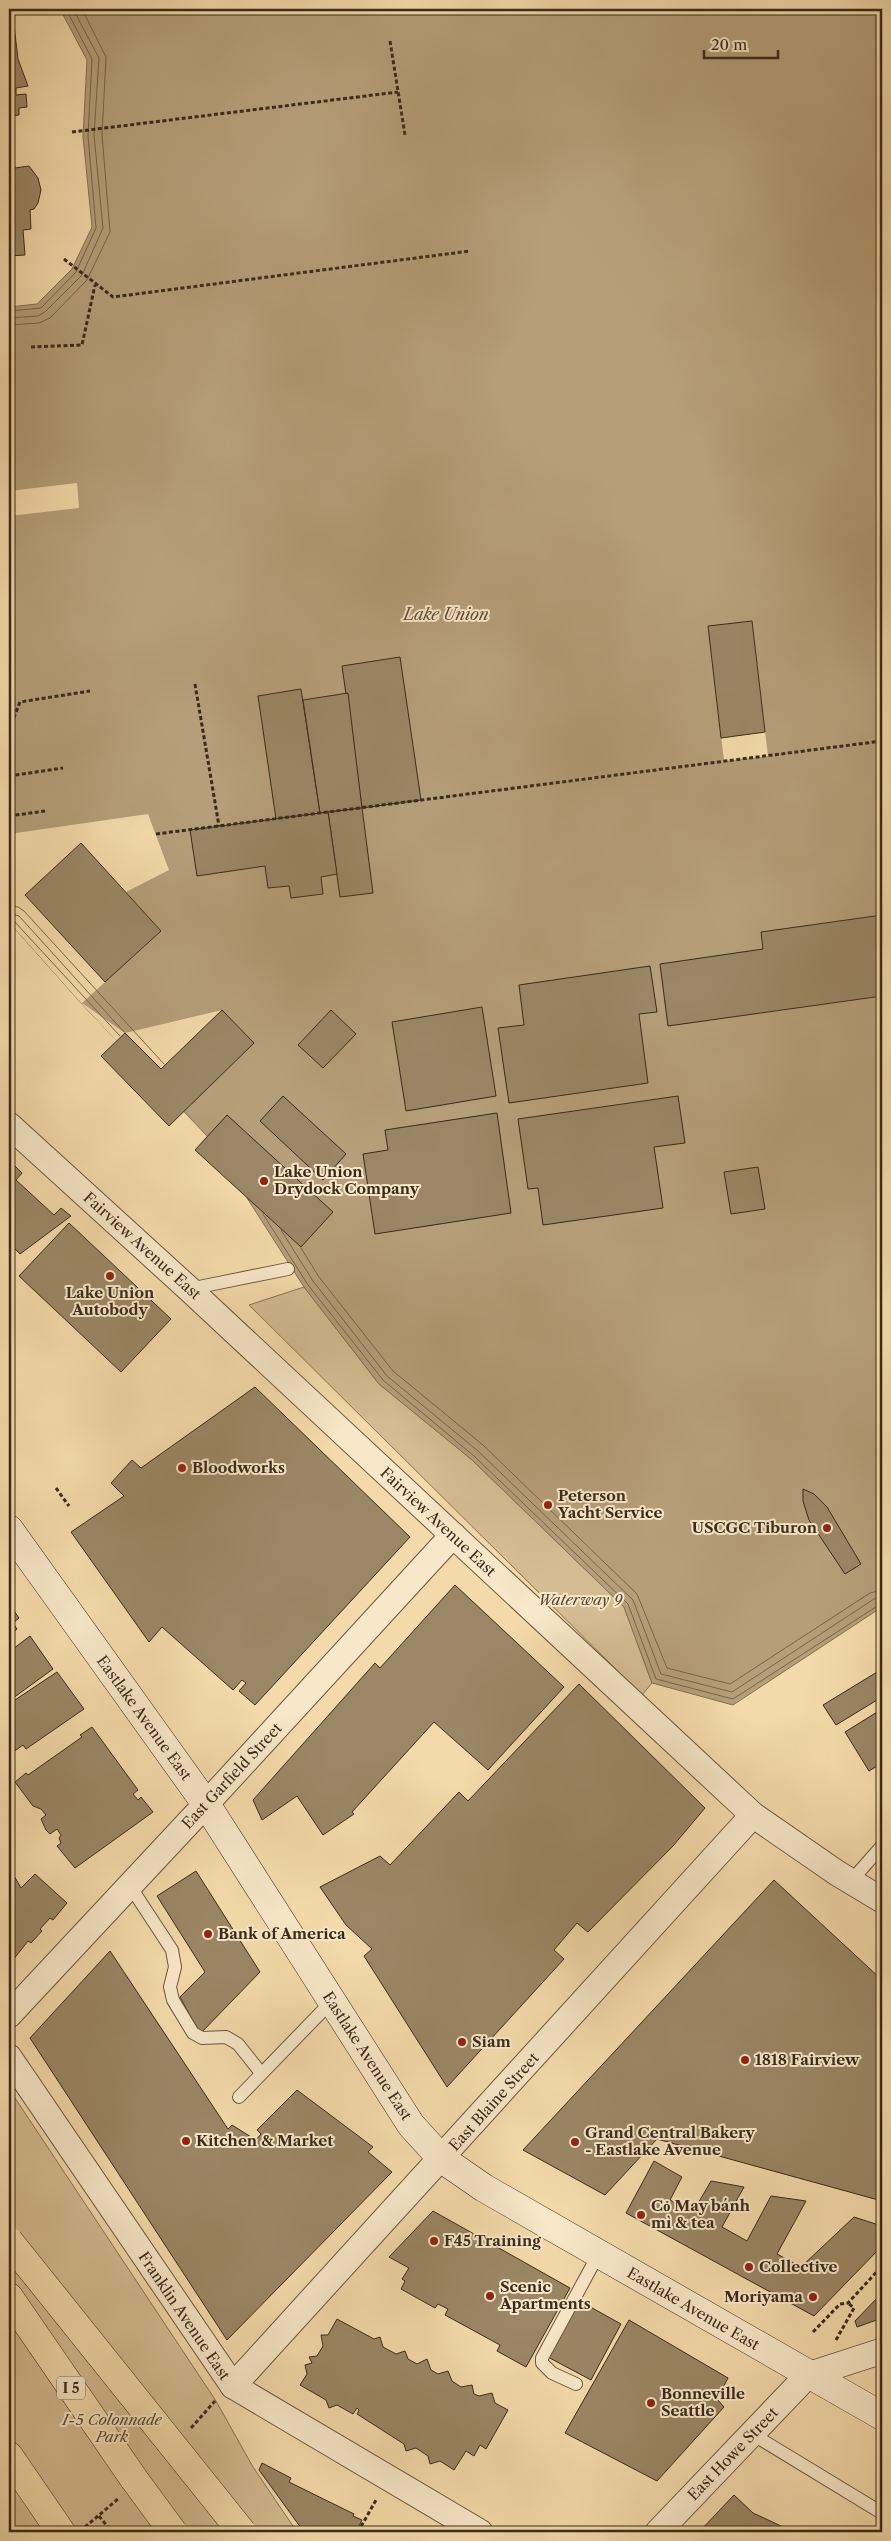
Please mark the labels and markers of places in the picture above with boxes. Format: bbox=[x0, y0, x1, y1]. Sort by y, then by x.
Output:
place label: Lake Union Drydock Company bbox=[274, 1162, 420, 1198]
marker: Lake Union Drydock Company bbox=[258, 1175, 270, 1187]
marker: Lake Union Autobody bbox=[104, 1270, 116, 1282]
place label: Lake Union Autobody bbox=[66, 1283, 155, 1319]
place label: Bloodworks bbox=[192, 1458, 285, 1477]
marker: Bloodworks bbox=[176, 1462, 188, 1474]
place label: Peterson Yacht Service bbox=[557, 1486, 662, 1522]
marker: Peterson Yacht Service bbox=[542, 1499, 554, 1511]
place label: USCGC Tiburon bbox=[692, 1518, 818, 1537]
marker: USCGC Tiburon bbox=[821, 1522, 833, 1534]
place label: Bank of America bbox=[218, 1924, 346, 1943]
marker: Bank of America bbox=[202, 1928, 214, 1940]
place label: Siam bbox=[472, 2032, 511, 2051]
marker: Siam bbox=[456, 2036, 468, 2048]
place label: 1818 Fairview bbox=[755, 2050, 860, 2069]
marker: 1818 Fairview bbox=[739, 2054, 751, 2066]
place label: Grand Central Bakery - Eastlake Avenue bbox=[585, 2123, 755, 2159]
place label: Kitchen & Market bbox=[196, 2131, 333, 2150]
marker: Kitchen & Market bbox=[180, 2135, 192, 2147]
marker: Grand Central Bakery - Eastlake Avenue bbox=[569, 2136, 581, 2148]
place label: Cỏ May bánh mì & tea bbox=[651, 2196, 751, 2232]
marker: Cỏ May bánh mì & tea bbox=[635, 2209, 647, 2221]
place label: F45 Training bbox=[444, 2231, 541, 2250]
marker: F45 Training bbox=[428, 2235, 440, 2247]
place label: Collective bbox=[759, 2257, 837, 2276]
marker: Collective bbox=[743, 2261, 755, 2273]
place label: Scenic Apartments bbox=[499, 2277, 591, 2313]
place label: Moriyama bbox=[724, 2287, 803, 2306]
marker: Scenic Apartments bbox=[484, 2290, 496, 2302]
marker: Moriyama bbox=[807, 2291, 819, 2303]
place label: Bonneville Seattle bbox=[661, 2384, 745, 2420]
marker: Bonneville Seattle bbox=[645, 2397, 657, 2409]

